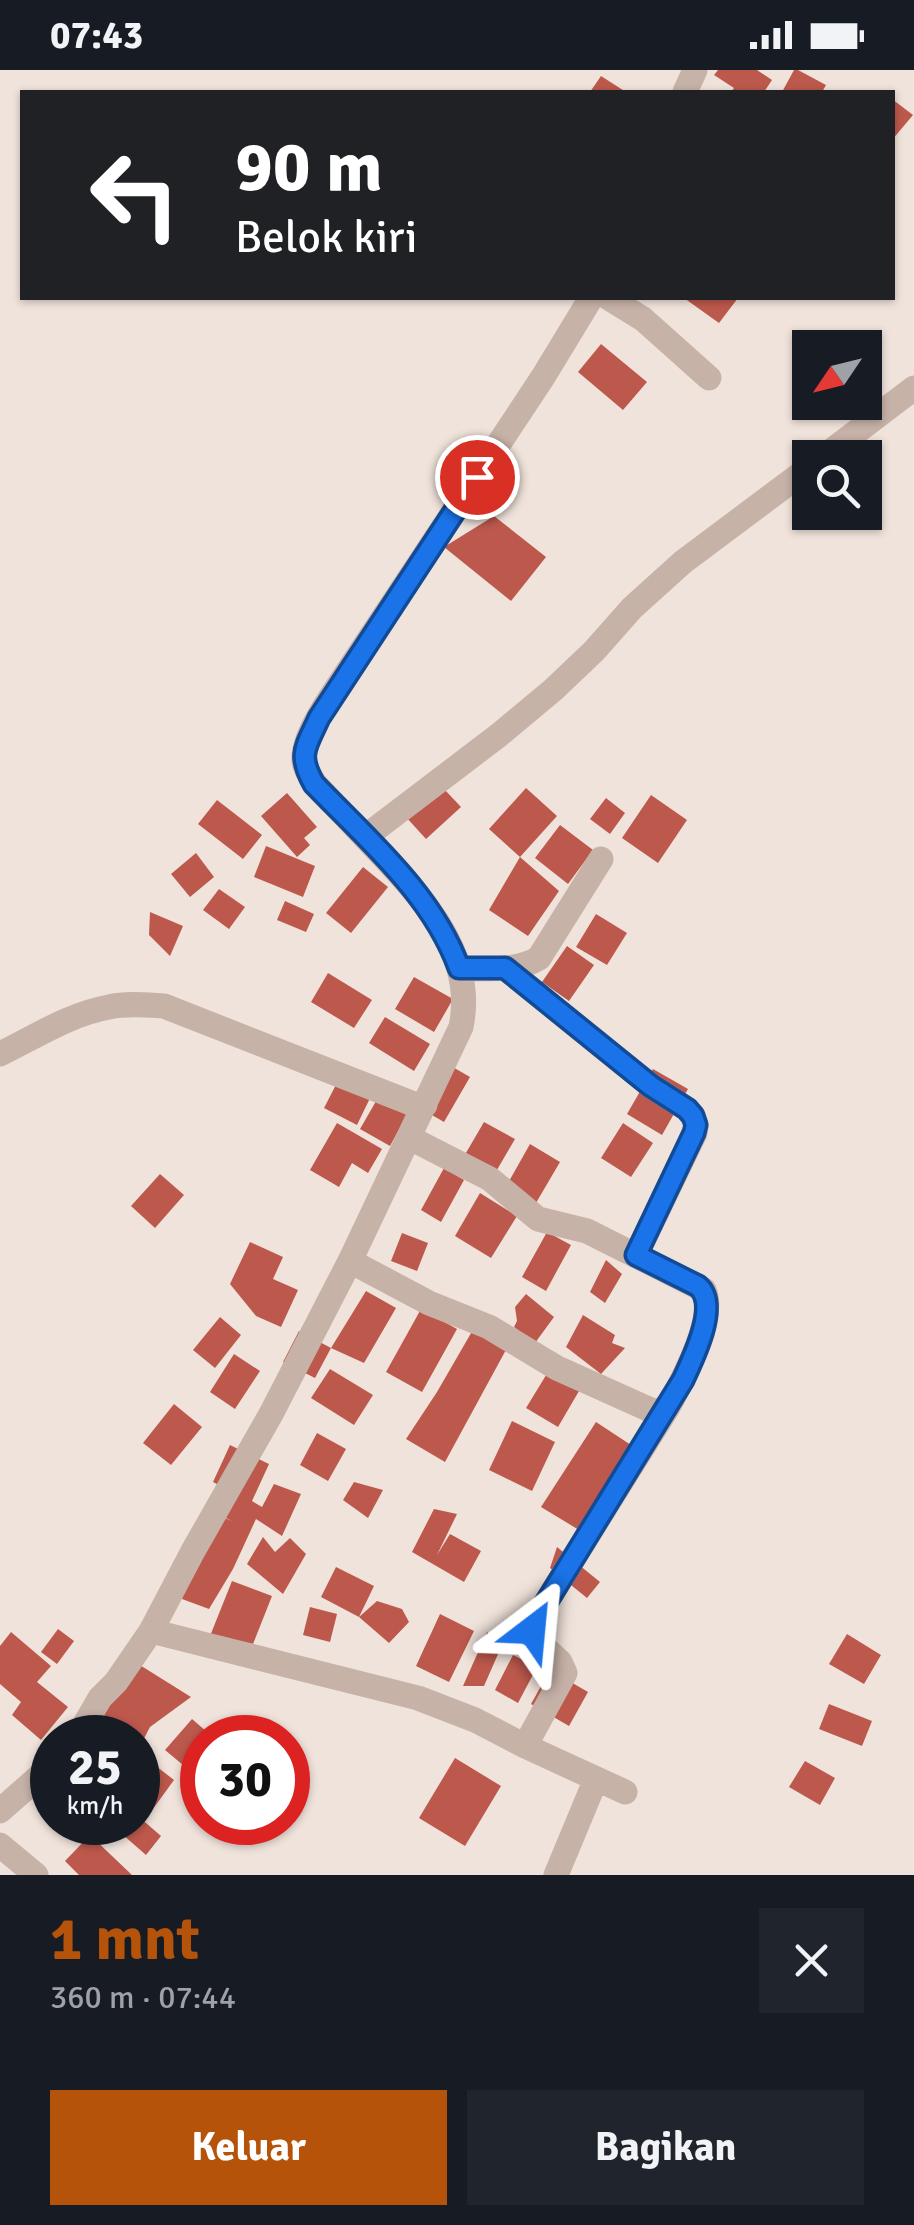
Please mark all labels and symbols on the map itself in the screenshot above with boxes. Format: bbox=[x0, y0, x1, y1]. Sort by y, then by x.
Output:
north arrow bbox=[792, 330, 882, 420]
pin bbox=[435, 435, 520, 520]
position arrow bbox=[480, 1578, 584, 1682]
speed limit sign: 30 bbox=[180, 1715, 310, 1845]

